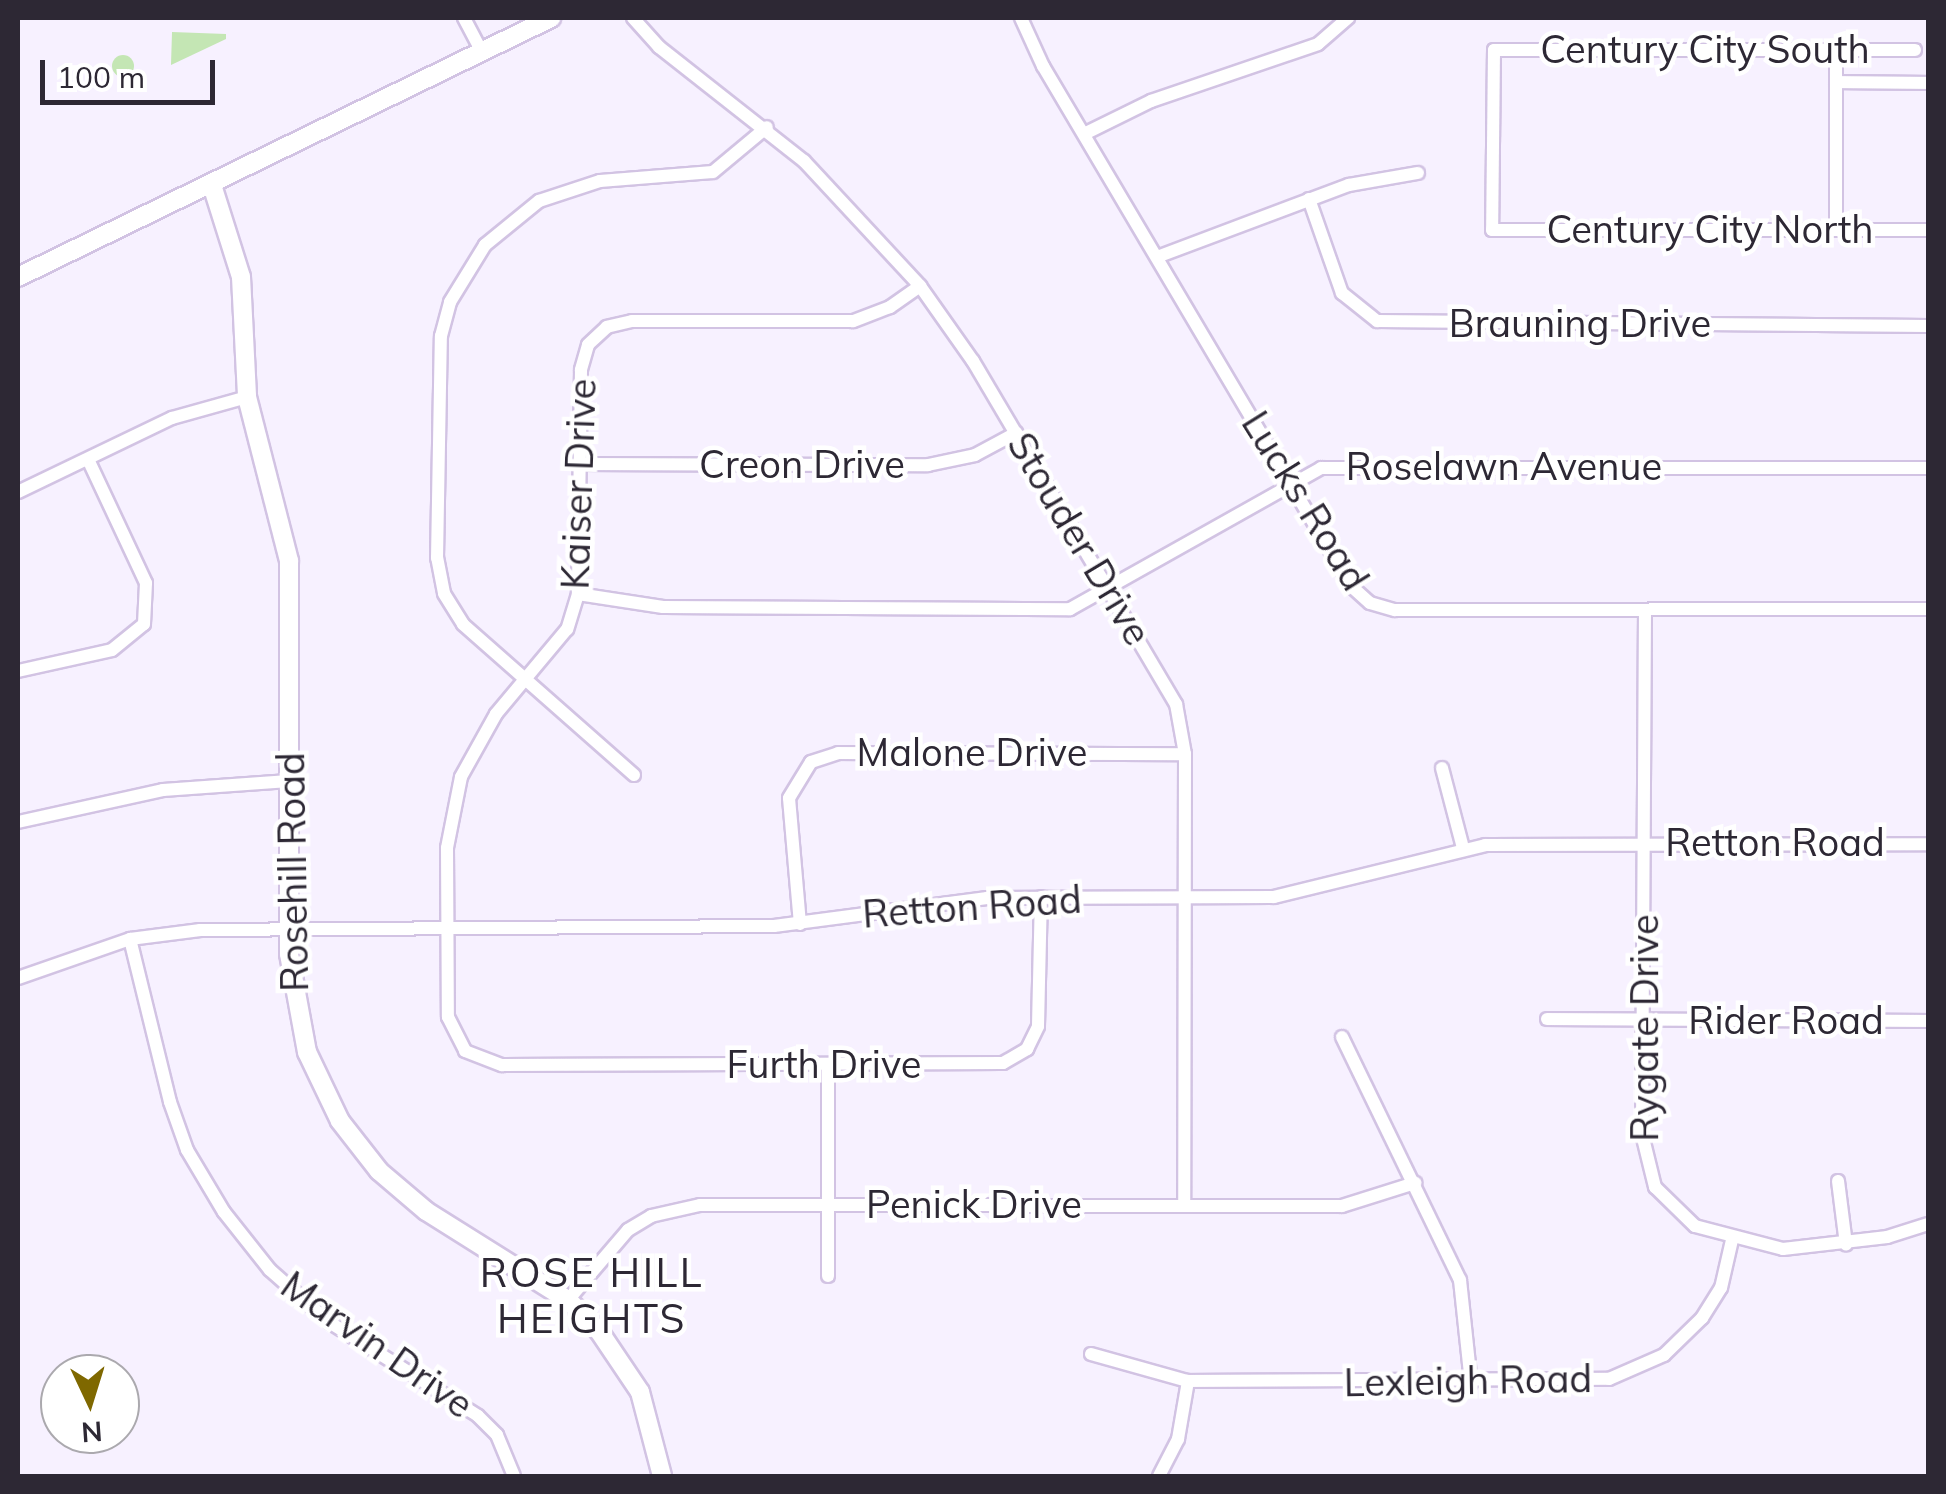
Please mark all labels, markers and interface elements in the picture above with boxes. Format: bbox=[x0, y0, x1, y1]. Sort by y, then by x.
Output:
street label: Century City South bbox=[1540, 27, 1870, 73]
scale bar bbox=[45, 40, 220, 102]
text: 100 m bbox=[57, 58, 145, 96]
street label: Century City North bbox=[1547, 207, 1873, 253]
street label: Brauning Drive bbox=[1449, 301, 1711, 347]
street label: Kaiser Drive bbox=[553, 378, 605, 590]
street label: Lucks Road bbox=[1232, 403, 1378, 599]
street label: Stouder Drive bbox=[998, 425, 1160, 653]
street label: Creon Drive bbox=[699, 442, 905, 488]
street label: Roselawn Avenue bbox=[1346, 444, 1662, 490]
street label: Malone Drive bbox=[857, 730, 1087, 776]
street label: Rosehill Road bbox=[268, 752, 318, 992]
street label: Retton Road bbox=[1665, 820, 1885, 866]
street label: Retton Road bbox=[861, 877, 1083, 937]
street label: Rygate Drive bbox=[1622, 914, 1668, 1142]
street label: Rider Road bbox=[1688, 998, 1884, 1044]
street label: Furth Drive bbox=[727, 1042, 921, 1088]
street label: Penick Drive bbox=[866, 1182, 1082, 1228]
district label: ROSE HILL HEIGHTS bbox=[480, 1248, 704, 1342]
street label: Marvin Drive bbox=[272, 1262, 482, 1428]
north arrow bbox=[40, 1354, 140, 1454]
street label: Lexleigh Road bbox=[1343, 1356, 1593, 1406]
text: N bbox=[80, 1414, 104, 1451]

